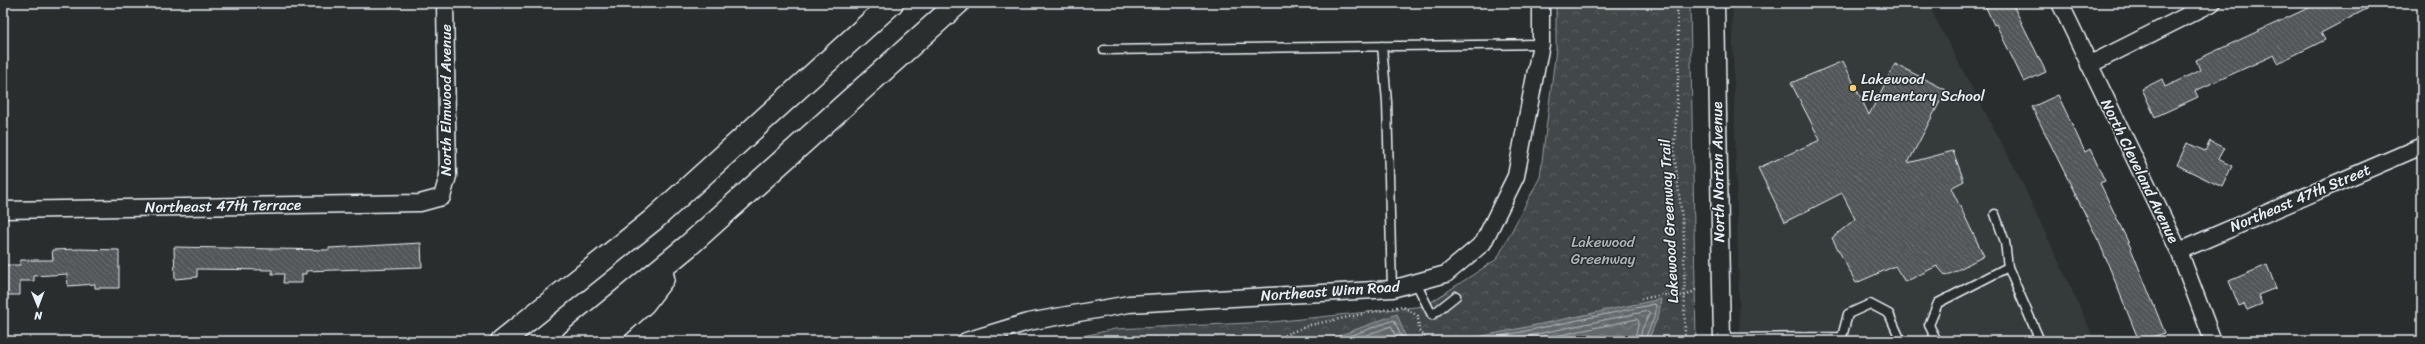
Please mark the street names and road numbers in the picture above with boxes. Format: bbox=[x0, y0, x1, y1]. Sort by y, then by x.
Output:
street label: North Elmwood Avenue bbox=[433, 24, 459, 176]
street label: North Cleveland Avenue bbox=[2094, 94, 2186, 248]
street label: North Norton Avenue bbox=[1704, 101, 1732, 243]
street label: Lakewood Greenway Trail bbox=[1652, 137, 1686, 304]
street label: Northeast 47th Street bbox=[2225, 156, 2375, 239]
street label: Northeast 47th Terrace bbox=[145, 192, 301, 220]
street label: Northeast Winn Road bbox=[1260, 273, 1401, 309]

